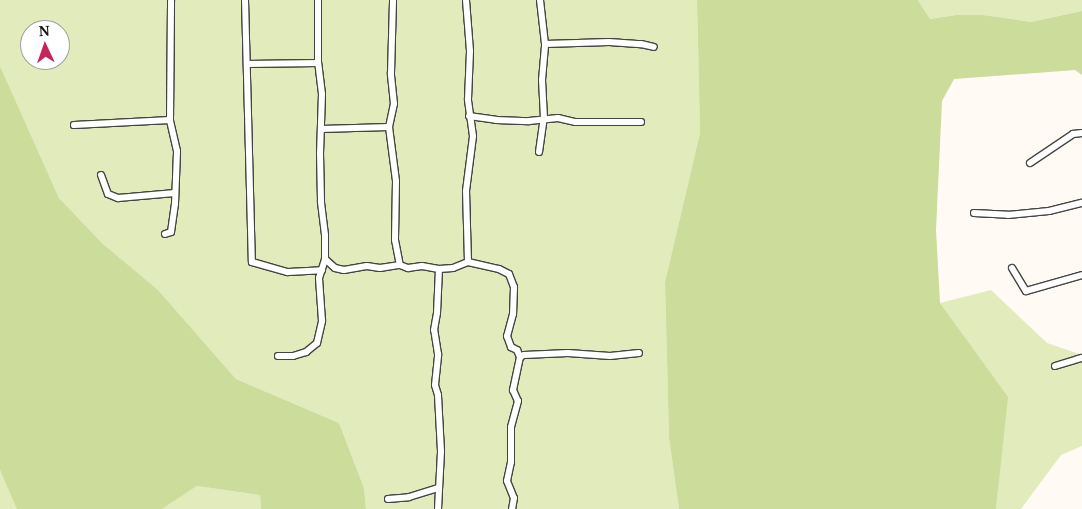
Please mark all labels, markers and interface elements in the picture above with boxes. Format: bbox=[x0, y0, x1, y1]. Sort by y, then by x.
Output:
north arrow bbox=[20, 20, 70, 70]
text: N bbox=[38, 21, 50, 40]

